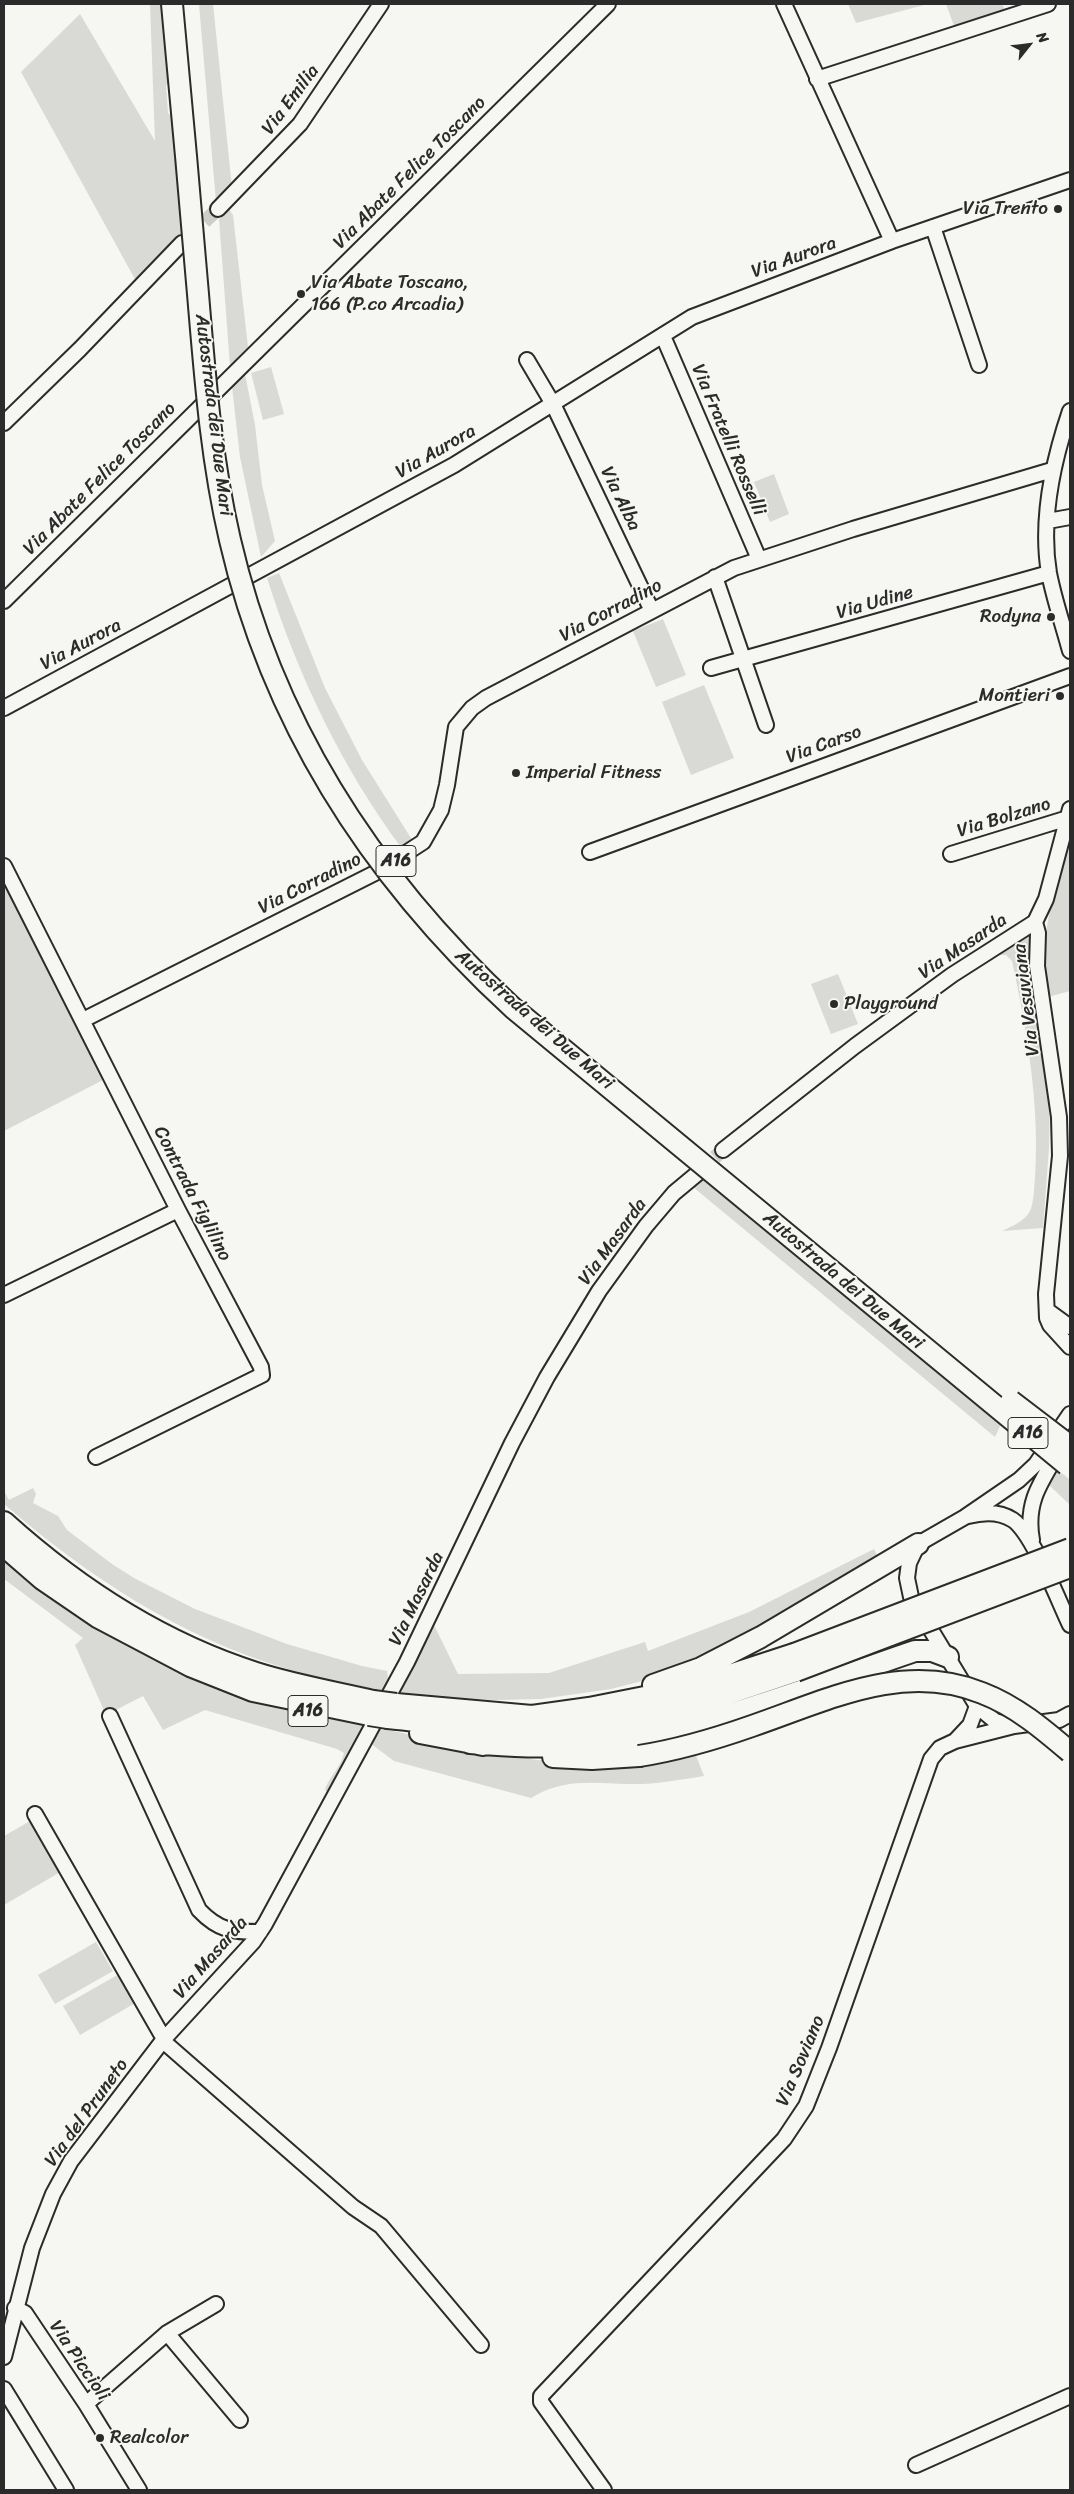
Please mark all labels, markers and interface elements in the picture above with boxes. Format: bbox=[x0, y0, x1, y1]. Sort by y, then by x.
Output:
north arrow bbox=[1004, 20, 1054, 70]
text: N bbox=[1029, 27, 1056, 48]
street label: Via Emilia bbox=[257, 61, 325, 139]
street label: Via Abate Felice Toscano bbox=[329, 92, 491, 254]
place label: Via Trento bbox=[963, 198, 1048, 220]
marker: Via Trento bbox=[1052, 203, 1064, 215]
street label: Via Aurora bbox=[749, 232, 839, 284]
place label: Via Abate Toscano, 166 (P.co Arcadia) bbox=[311, 272, 469, 316]
marker: Via Abate Toscano, 166 (P.co Arcadia) bbox=[295, 288, 307, 300]
street label: Autostrada dei Due Mari bbox=[189, 313, 237, 517]
street label: Via Fratelli Rosselli bbox=[686, 361, 770, 519]
street label: Via Abate Felice Toscano bbox=[19, 398, 181, 560]
street label: Via Aurora bbox=[392, 420, 480, 484]
street label: Via Alba bbox=[595, 463, 645, 535]
street label: Via Corradino bbox=[556, 574, 666, 648]
street label: Via Udine bbox=[834, 581, 916, 625]
place label: Rodyna bbox=[980, 606, 1041, 628]
marker: Rodyna bbox=[1045, 611, 1057, 623]
street label: Via Aurora bbox=[37, 614, 125, 676]
place label: Montieri bbox=[979, 685, 1050, 707]
marker: Montieri bbox=[1054, 690, 1066, 702]
street label: Via Carso bbox=[783, 721, 865, 769]
place label: Imperial Fitness bbox=[526, 762, 661, 784]
marker: Imperial Fitness bbox=[510, 767, 522, 779]
street label: Via Bolzano bbox=[955, 793, 1053, 843]
road number: A16 bbox=[376, 846, 416, 876]
street label: Via Corradino bbox=[255, 848, 365, 920]
street label: Via Masarda bbox=[914, 909, 1012, 985]
street label: Via Vesuviana bbox=[1009, 943, 1045, 1057]
street label: Autostrada dei Due Mari bbox=[450, 945, 618, 1095]
place label: Playground bbox=[844, 993, 938, 1015]
marker: Playground bbox=[828, 998, 840, 1010]
street label: Contrada Figlilino bbox=[148, 1123, 236, 1265]
street label: Via Masarda bbox=[574, 1194, 652, 1290]
street label: Autostrada dei Due Mari bbox=[758, 1207, 928, 1355]
road number: A16 bbox=[1008, 1418, 1048, 1449]
street label: Via Masarda bbox=[384, 1548, 450, 1650]
road number: A16 bbox=[288, 1695, 328, 1726]
street label: Via Masarda bbox=[169, 1912, 253, 2004]
street label: Via Soviano bbox=[772, 2012, 830, 2110]
street label: Via del Pruneto bbox=[40, 2055, 134, 2171]
street label: Via Piccioli bbox=[44, 2316, 114, 2406]
place label: Realcolor bbox=[110, 2427, 188, 2449]
marker: Realcolor bbox=[94, 2432, 106, 2444]

